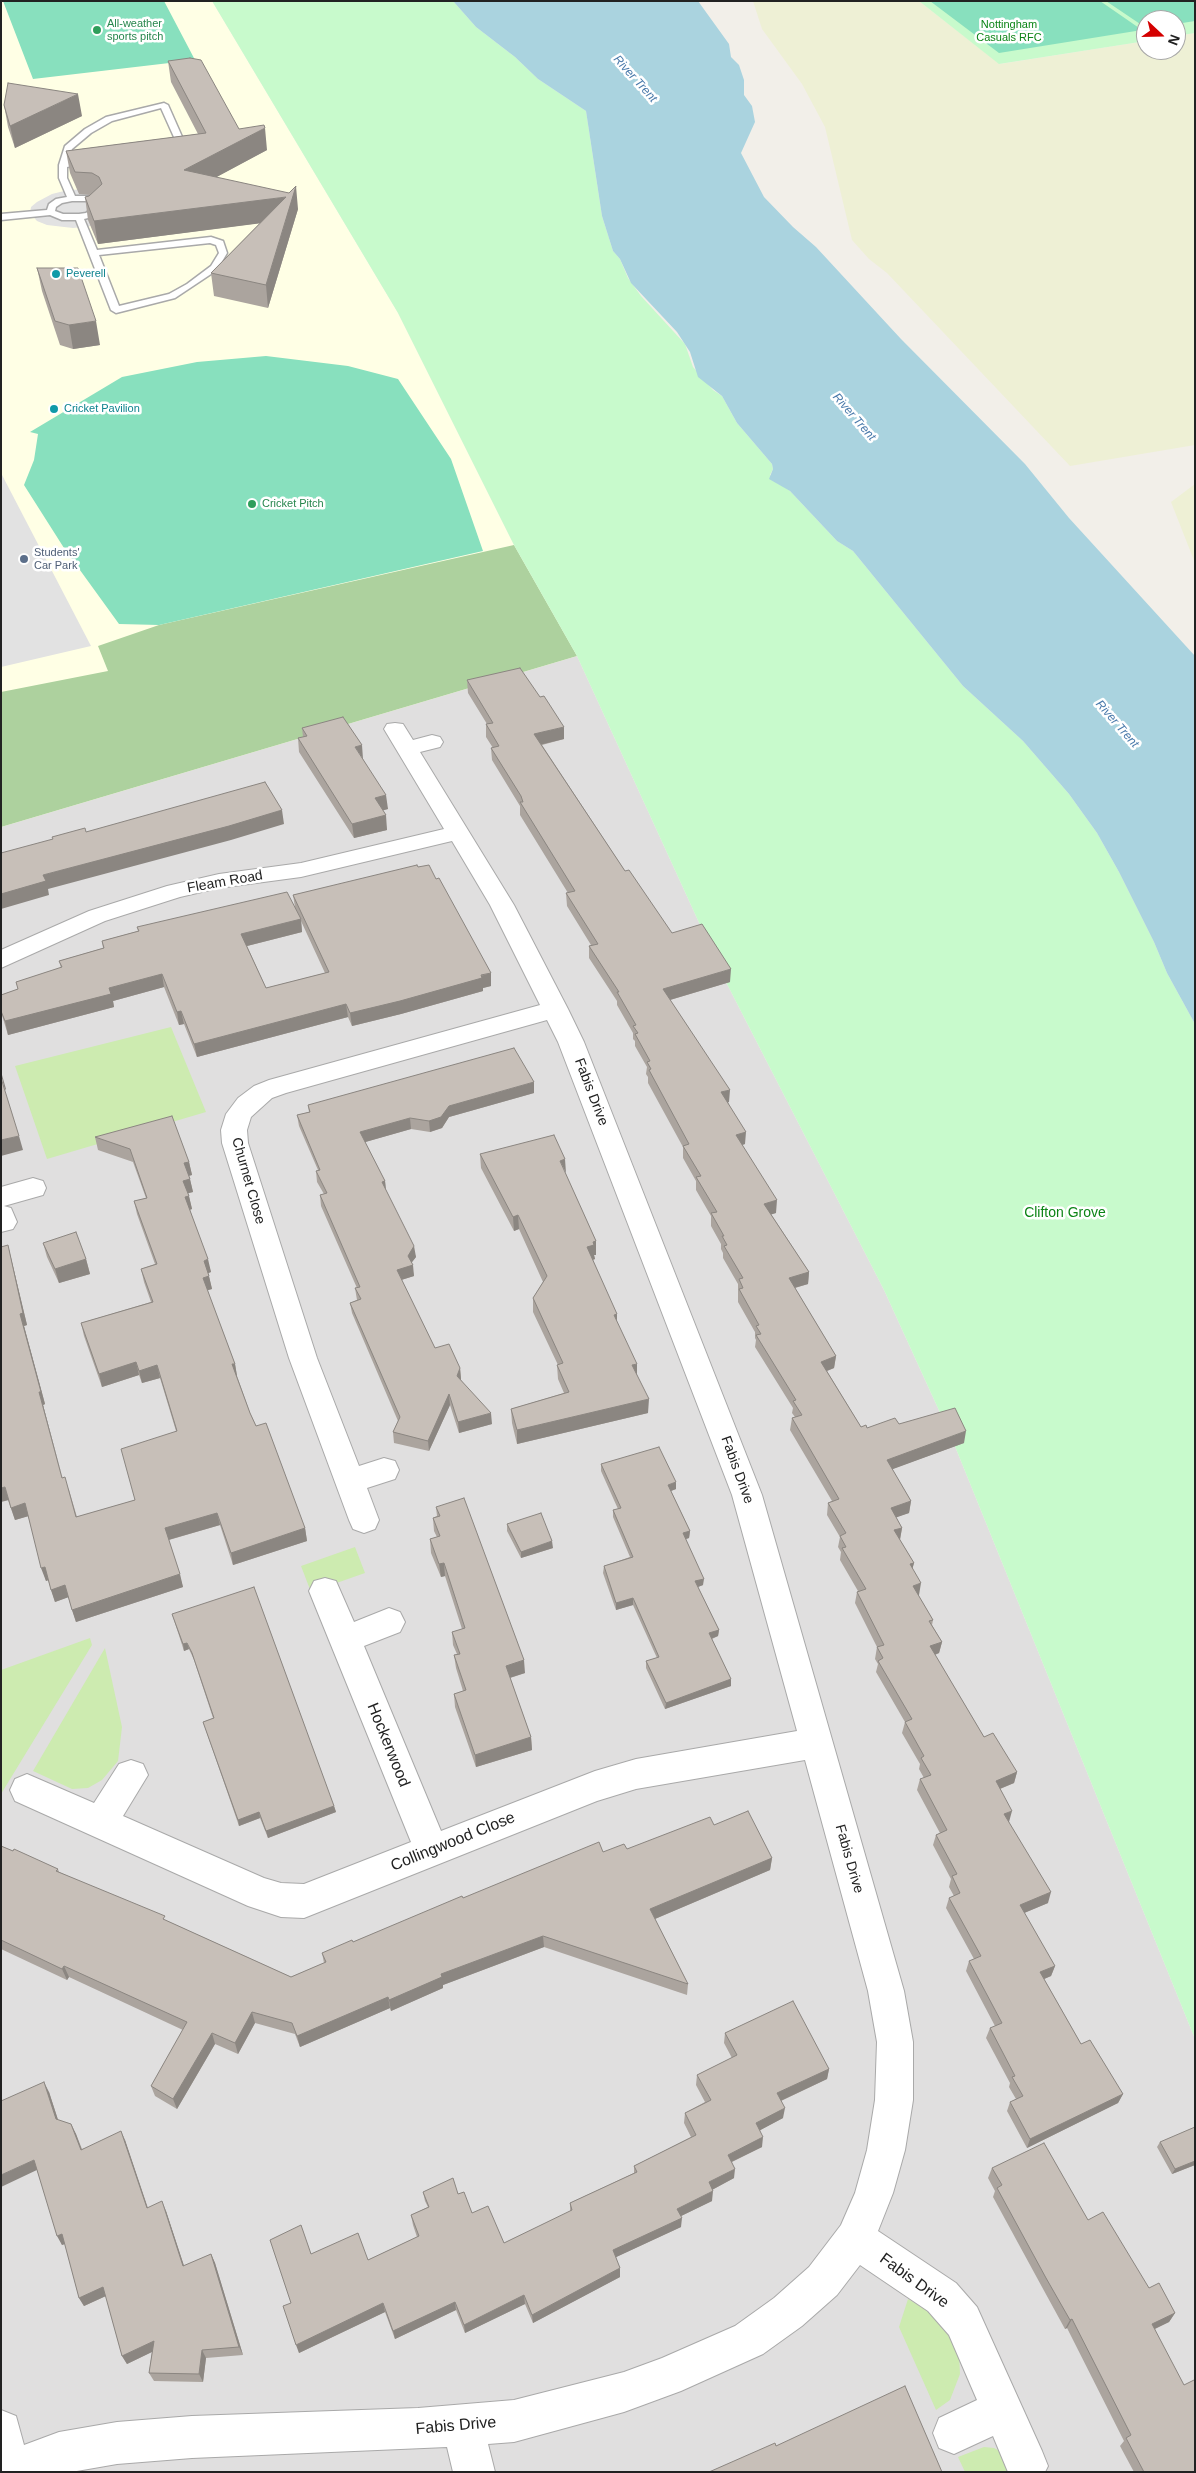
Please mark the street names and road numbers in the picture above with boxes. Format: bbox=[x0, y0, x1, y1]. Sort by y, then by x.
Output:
street label: Fleam Road bbox=[186, 867, 264, 897]
street label: Fabis Drive bbox=[570, 1056, 612, 1128]
street label: Churnet Close bbox=[228, 1136, 268, 1226]
street label: Fabis Drive bbox=[717, 1434, 757, 1506]
street label: Hockerwood bbox=[362, 1700, 414, 1790]
street label: Collingwood Close bbox=[388, 1808, 518, 1876]
street label: Fabis Drive bbox=[831, 1823, 867, 1895]
street label: Fabis Drive bbox=[876, 2249, 952, 2313]
street label: Fabis Drive bbox=[415, 2413, 497, 2439]

